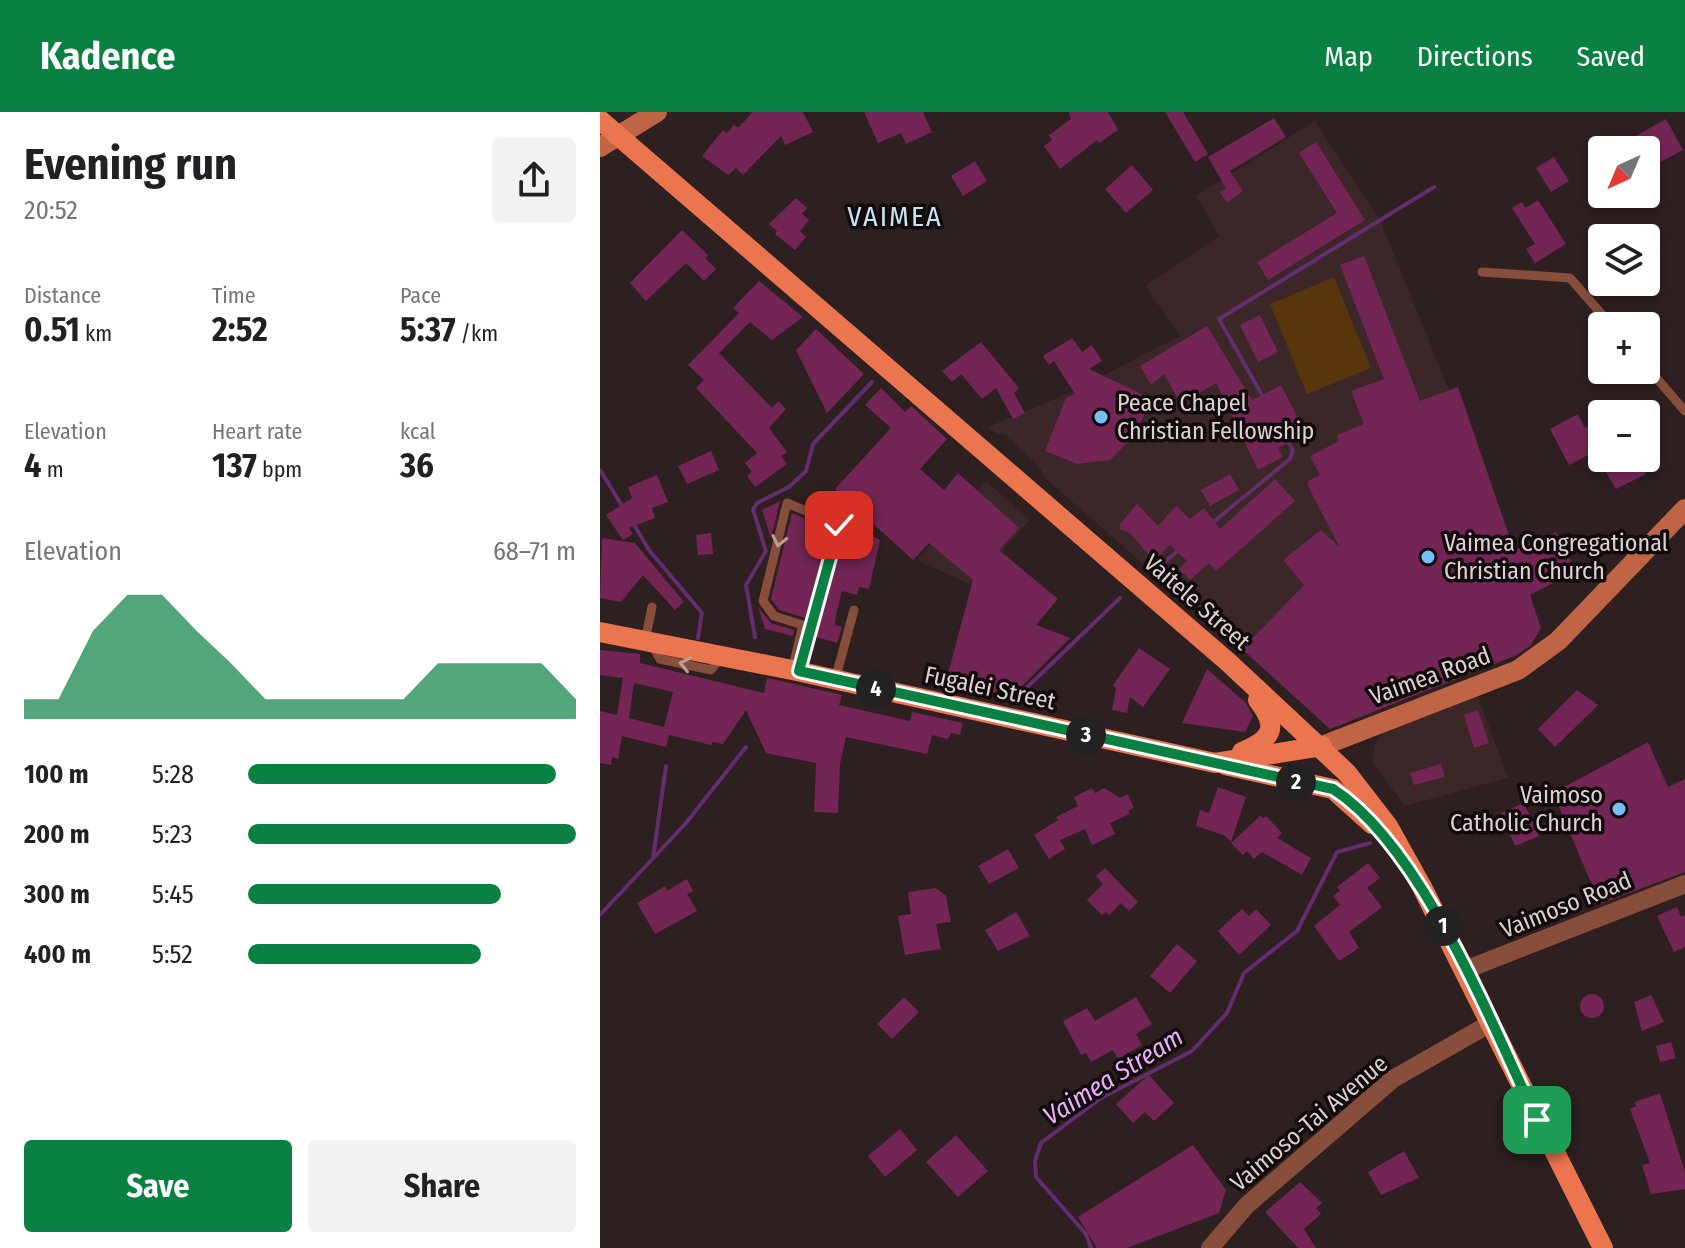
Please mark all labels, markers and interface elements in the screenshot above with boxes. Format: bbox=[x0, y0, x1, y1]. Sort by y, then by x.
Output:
text: Kadence bbox=[40, 33, 176, 79]
text: Map bbox=[1324, 40, 1373, 73]
text: Directions bbox=[1417, 40, 1533, 73]
text: Saved bbox=[1577, 40, 1645, 73]
north arrow bbox=[1588, 136, 1660, 208]
map controls bbox=[1588, 136, 1660, 472]
text: Evening run bbox=[24, 138, 237, 191]
button: share bbox=[492, 138, 576, 222]
text: 20:52 bbox=[24, 195, 78, 226]
district label: VAIMEA bbox=[847, 200, 943, 233]
button: layers bbox=[1588, 224, 1660, 296]
text: Distance bbox=[24, 282, 101, 309]
text: Time bbox=[212, 282, 256, 309]
text: Pace bbox=[400, 282, 441, 309]
text: 0.51 bbox=[24, 309, 80, 350]
text: 2:52 bbox=[212, 309, 268, 350]
text: 5:37 bbox=[400, 309, 455, 350]
button: + bbox=[1588, 312, 1660, 384]
text: km bbox=[80, 320, 112, 347]
text: /km bbox=[455, 320, 498, 347]
place label: Peace Chapel Christian Fellowship bbox=[1117, 389, 1314, 445]
button: − bbox=[1588, 400, 1660, 472]
marker: Peace Chapel Christian Fellowship bbox=[1092, 408, 1110, 426]
text: Elevation bbox=[24, 418, 107, 445]
text: Heart rate bbox=[212, 418, 302, 445]
text: kcal bbox=[400, 418, 436, 445]
text: 4 bbox=[24, 445, 41, 486]
text: 137 bbox=[212, 445, 257, 486]
text: 36 bbox=[400, 445, 434, 486]
text: m bbox=[41, 456, 64, 483]
text: bpm bbox=[257, 456, 302, 483]
pin bbox=[805, 491, 873, 559]
icon: check bbox=[817, 503, 861, 547]
place label: Vaimea Congregational Christian Church bbox=[1444, 529, 1668, 585]
one-way arrow bbox=[771, 534, 788, 548]
text: Elevation bbox=[24, 536, 122, 567]
text: 68–71 m bbox=[493, 536, 576, 567]
street label: Vaitele Street bbox=[1138, 548, 1256, 656]
marker: Vaimea Congregational Christian Church bbox=[1419, 548, 1437, 566]
street label: Vaimea Road bbox=[1366, 641, 1494, 711]
one-way arrow bbox=[679, 656, 692, 673]
street label: Fugalei Street bbox=[922, 660, 1058, 716]
pin: 4 bbox=[856, 669, 896, 709]
text: 4 bbox=[870, 675, 882, 702]
pin: 3 bbox=[1066, 715, 1106, 755]
text: 3 bbox=[1081, 721, 1091, 748]
text: 100 m bbox=[24, 759, 89, 790]
text: 5:28 bbox=[152, 759, 194, 790]
pin: 2 bbox=[1276, 762, 1316, 802]
text: 2 bbox=[1291, 768, 1301, 795]
place label: Vaimoso Catholic Church bbox=[1450, 781, 1603, 837]
marker: Vaimoso Catholic Church bbox=[1610, 800, 1628, 818]
text: 200 m bbox=[24, 819, 90, 850]
text: 5:23 bbox=[152, 819, 193, 850]
street label: Vaimoso Road bbox=[1497, 866, 1635, 944]
text: 300 m bbox=[24, 879, 90, 910]
text: 5:45 bbox=[152, 879, 194, 910]
pin: 1 bbox=[1423, 906, 1463, 946]
text: 1 bbox=[1438, 912, 1448, 939]
text: 400 m bbox=[24, 939, 91, 970]
text: 5:52 bbox=[152, 939, 193, 970]
water label: Vaimea Stream bbox=[1038, 1021, 1189, 1132]
street label: Vaimoso-Tai Avenue bbox=[1225, 1049, 1393, 1197]
pin bbox=[1503, 1086, 1571, 1154]
icon: arrive bbox=[1515, 1098, 1559, 1142]
button: Save bbox=[24, 1140, 292, 1232]
button: Share bbox=[308, 1140, 576, 1232]

